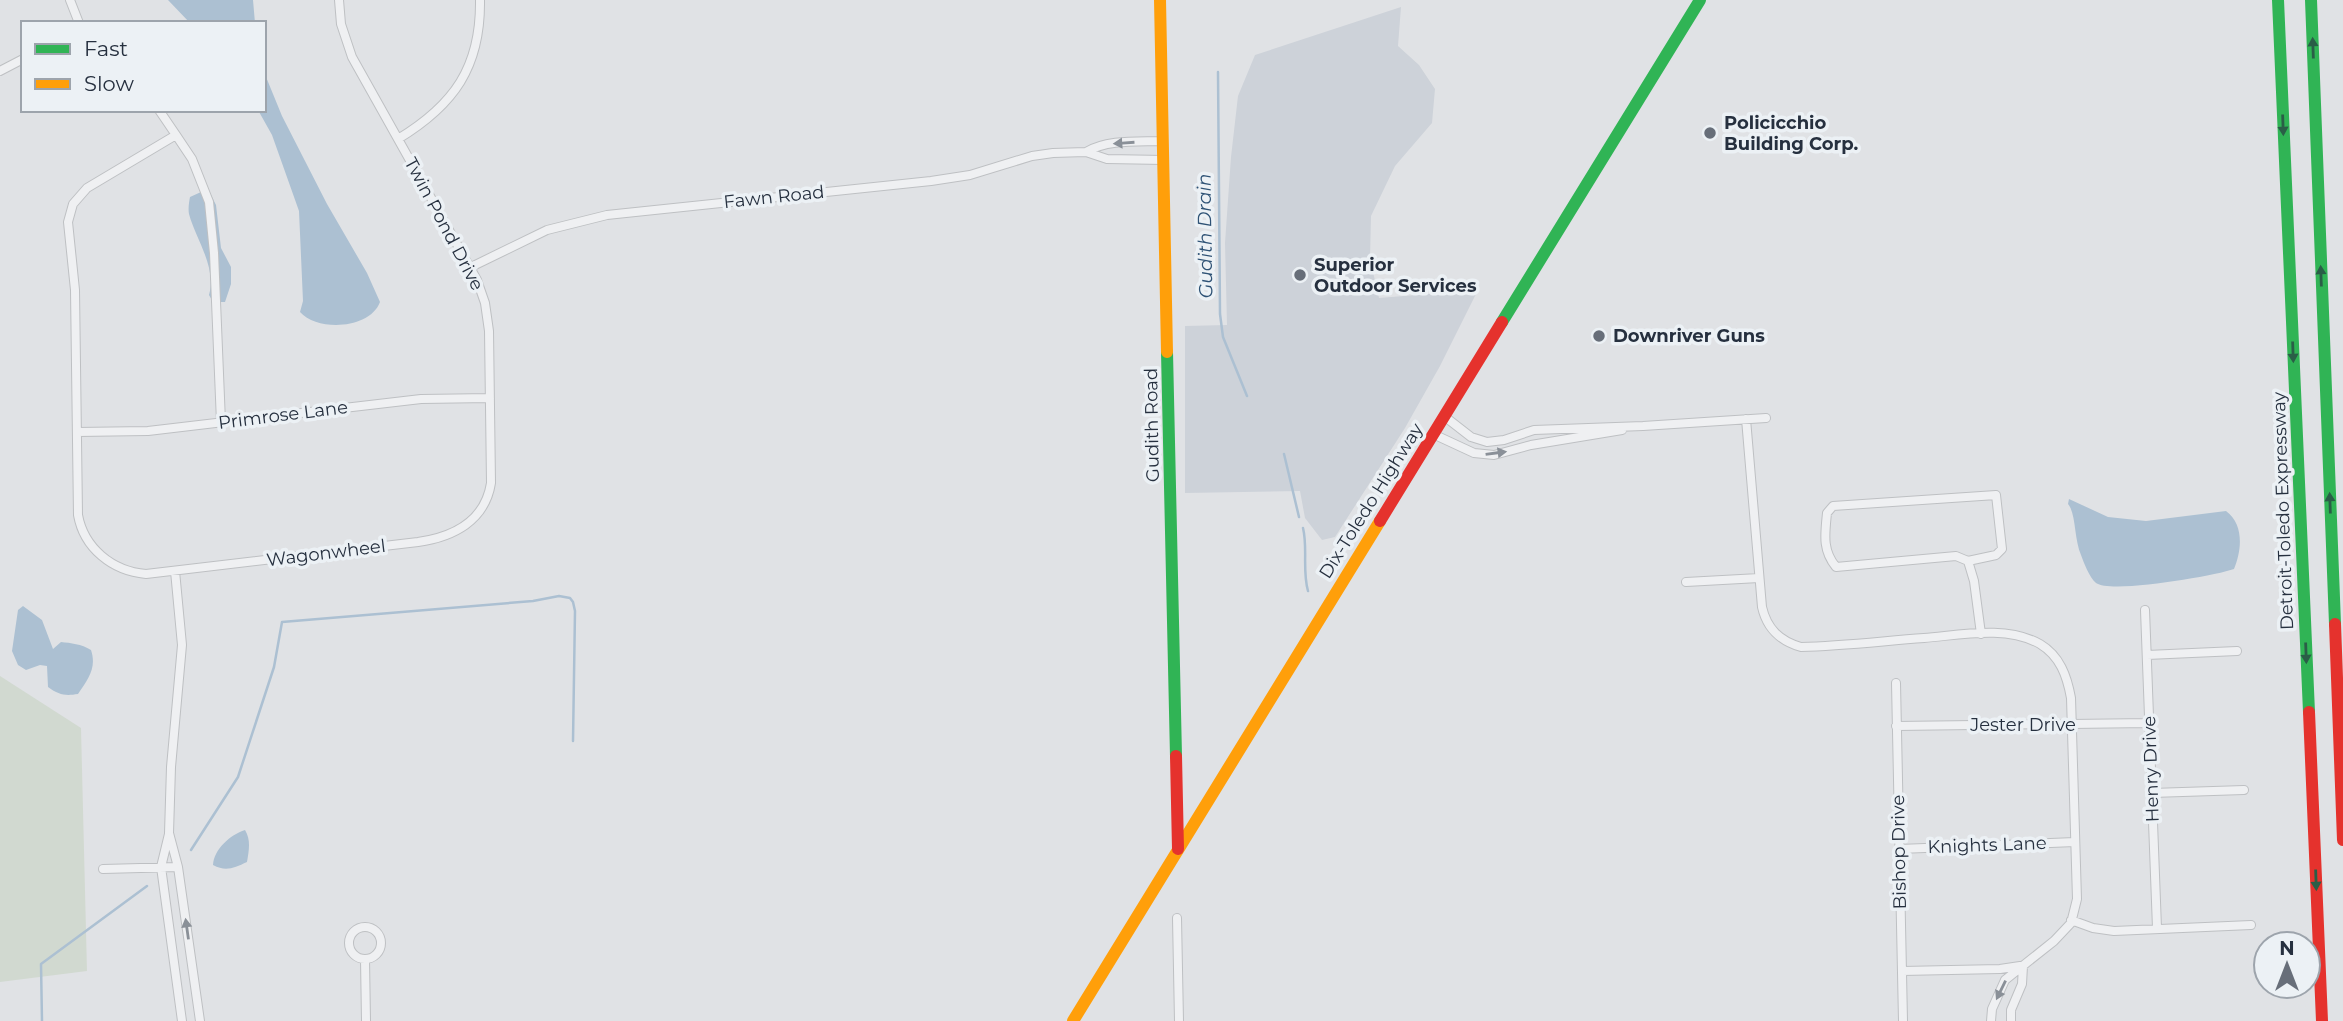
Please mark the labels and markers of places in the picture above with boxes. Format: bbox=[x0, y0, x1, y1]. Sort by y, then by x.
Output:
place label: Policicchio Building Corp. bbox=[1724, 112, 1859, 155]
marker: Policicchio Building Corp. bbox=[1702, 125, 1718, 141]
place label: Superior Outdoor Services bbox=[1314, 254, 1477, 297]
marker: Superior Outdoor Services bbox=[1292, 267, 1308, 283]
place label: Downriver Guns bbox=[1613, 325, 1765, 347]
marker: Downriver Guns bbox=[1591, 328, 1607, 344]

